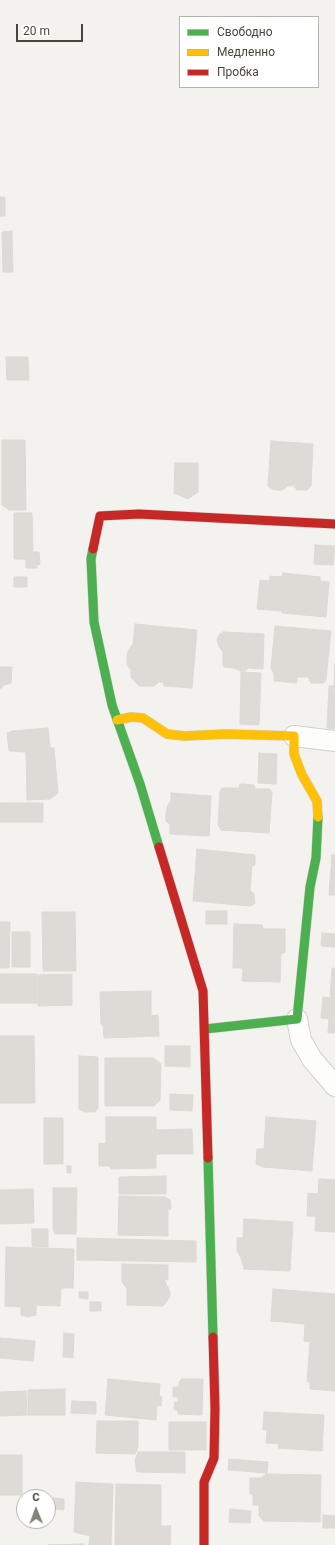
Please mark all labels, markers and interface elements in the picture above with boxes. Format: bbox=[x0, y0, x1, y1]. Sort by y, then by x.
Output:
scale bar bbox=[18, 16, 85, 42]
legend bbox=[179, 16, 319, 88]
text: 20 m bbox=[23, 24, 50, 38]
text: Свободно bbox=[217, 25, 273, 39]
text: Медленно bbox=[217, 45, 275, 59]
text: Пробка bbox=[217, 65, 259, 79]
north arrow bbox=[16, 1489, 56, 1529]
text: С bbox=[32, 1491, 40, 1504]

